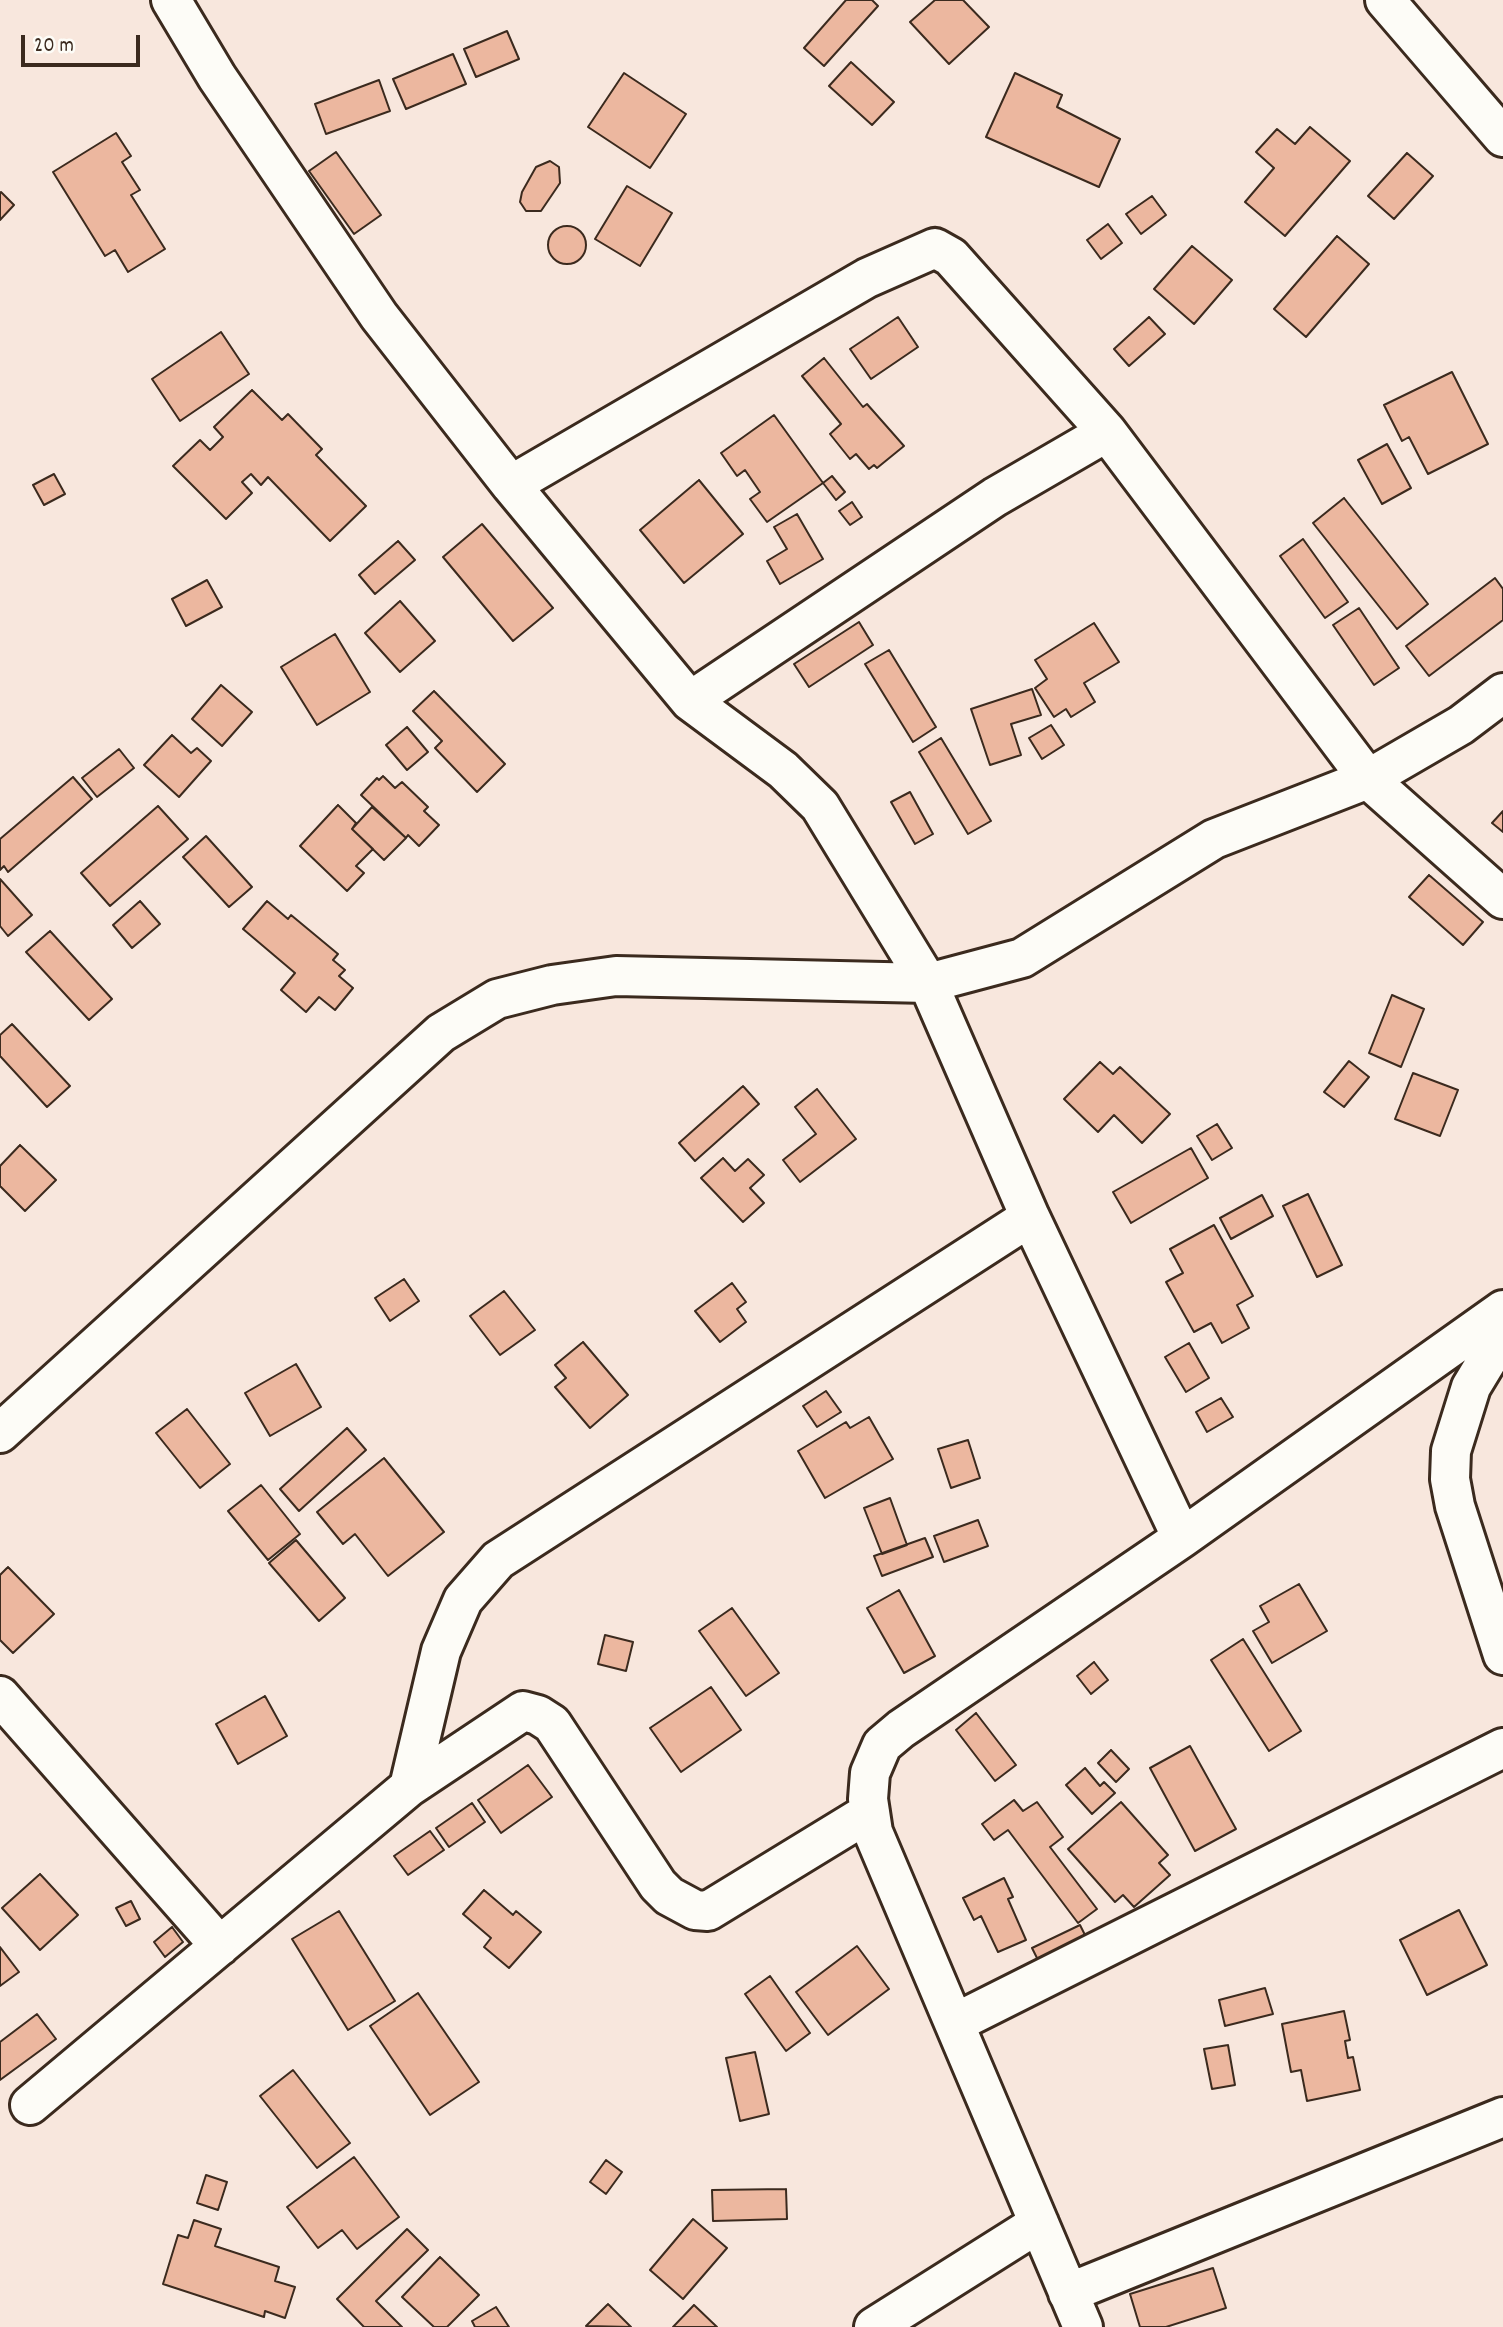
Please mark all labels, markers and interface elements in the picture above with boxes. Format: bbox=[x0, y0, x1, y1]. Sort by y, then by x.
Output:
scale bar bbox=[24, 21, 144, 65]
text: 20 m bbox=[34, 32, 74, 62]

